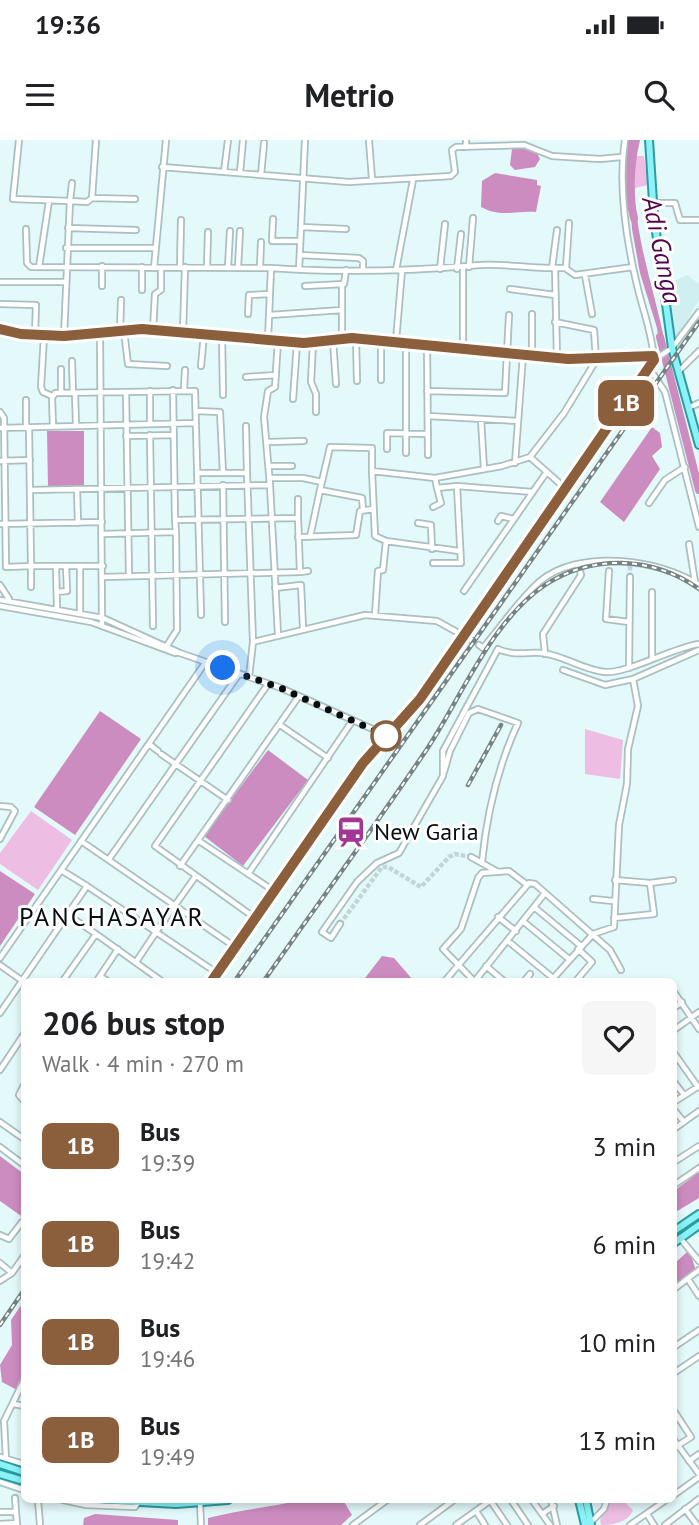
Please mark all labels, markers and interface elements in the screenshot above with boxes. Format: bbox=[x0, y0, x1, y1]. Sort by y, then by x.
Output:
text: 19:36 bbox=[35, 8, 101, 41]
text: Metrio bbox=[304, 74, 395, 116]
icon: menu bbox=[21, 76, 59, 114]
icon: search bbox=[640, 76, 678, 114]
water label: Adi Ganga bbox=[635, 192, 690, 307]
line badge: 1B bbox=[594, 380, 658, 426]
text: 1B bbox=[612, 387, 640, 418]
your location bbox=[205, 650, 240, 685]
unlabelled marker bbox=[371, 721, 401, 751]
station icon: New Garia bbox=[334, 815, 368, 849]
place label: New Garia bbox=[374, 816, 479, 847]
district label: PANCHASAYAR bbox=[19, 900, 205, 933]
text: 206 bus stop bbox=[42, 1001, 225, 1044]
button: heart bbox=[582, 1001, 656, 1075]
text: Walk · 4 min · 270 m bbox=[42, 1049, 244, 1078]
text: Bus bbox=[140, 1115, 180, 1148]
text: 1B bbox=[67, 1130, 94, 1161]
text: 3 min bbox=[593, 1130, 656, 1163]
text: 19:39 bbox=[140, 1148, 195, 1177]
text: Bus bbox=[140, 1213, 180, 1246]
text: 1B bbox=[67, 1228, 94, 1259]
text: 6 min bbox=[593, 1228, 656, 1261]
text: 19:42 bbox=[140, 1246, 195, 1275]
text: Bus bbox=[140, 1311, 180, 1344]
text: 1B bbox=[67, 1326, 94, 1357]
text: 10 min bbox=[578, 1326, 656, 1359]
text: 19:46 bbox=[140, 1344, 195, 1373]
text: Bus bbox=[140, 1409, 180, 1442]
text: 1B bbox=[67, 1424, 94, 1455]
text: 13 min bbox=[578, 1424, 656, 1457]
text: 19:49 bbox=[140, 1442, 195, 1471]

